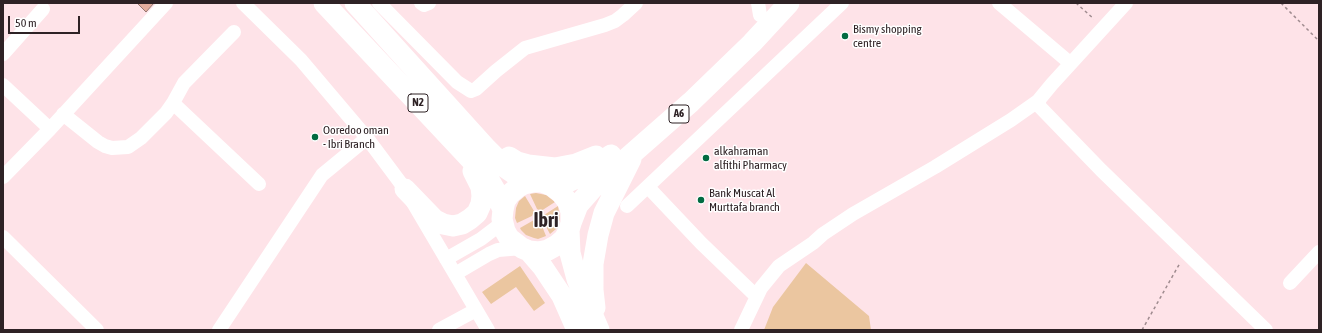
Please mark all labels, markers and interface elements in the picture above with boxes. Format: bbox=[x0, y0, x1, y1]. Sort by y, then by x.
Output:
scale bar bbox=[10, 8, 82, 34]
text: 50 m bbox=[15, 16, 37, 30]
place label: Bismy shopping centre bbox=[853, 22, 922, 50]
marker: Bismy shopping centre bbox=[840, 31, 850, 41]
road number: N2 bbox=[408, 94, 428, 112]
road number: A6 bbox=[669, 105, 689, 123]
place label: Ooredoo oman - Ibri Branch bbox=[323, 123, 389, 151]
marker: Ooredoo oman - Ibri Branch bbox=[310, 132, 320, 142]
place label: alkahraman alfithi Pharmacy bbox=[714, 144, 787, 172]
marker: alkahraman alfithi Pharmacy bbox=[701, 153, 711, 163]
place label: Bank Muscat Al Murttafa branch bbox=[709, 186, 780, 214]
marker: Bank Muscat Al Murttafa branch bbox=[696, 195, 706, 205]
district label: Ibri bbox=[533, 209, 559, 233]

